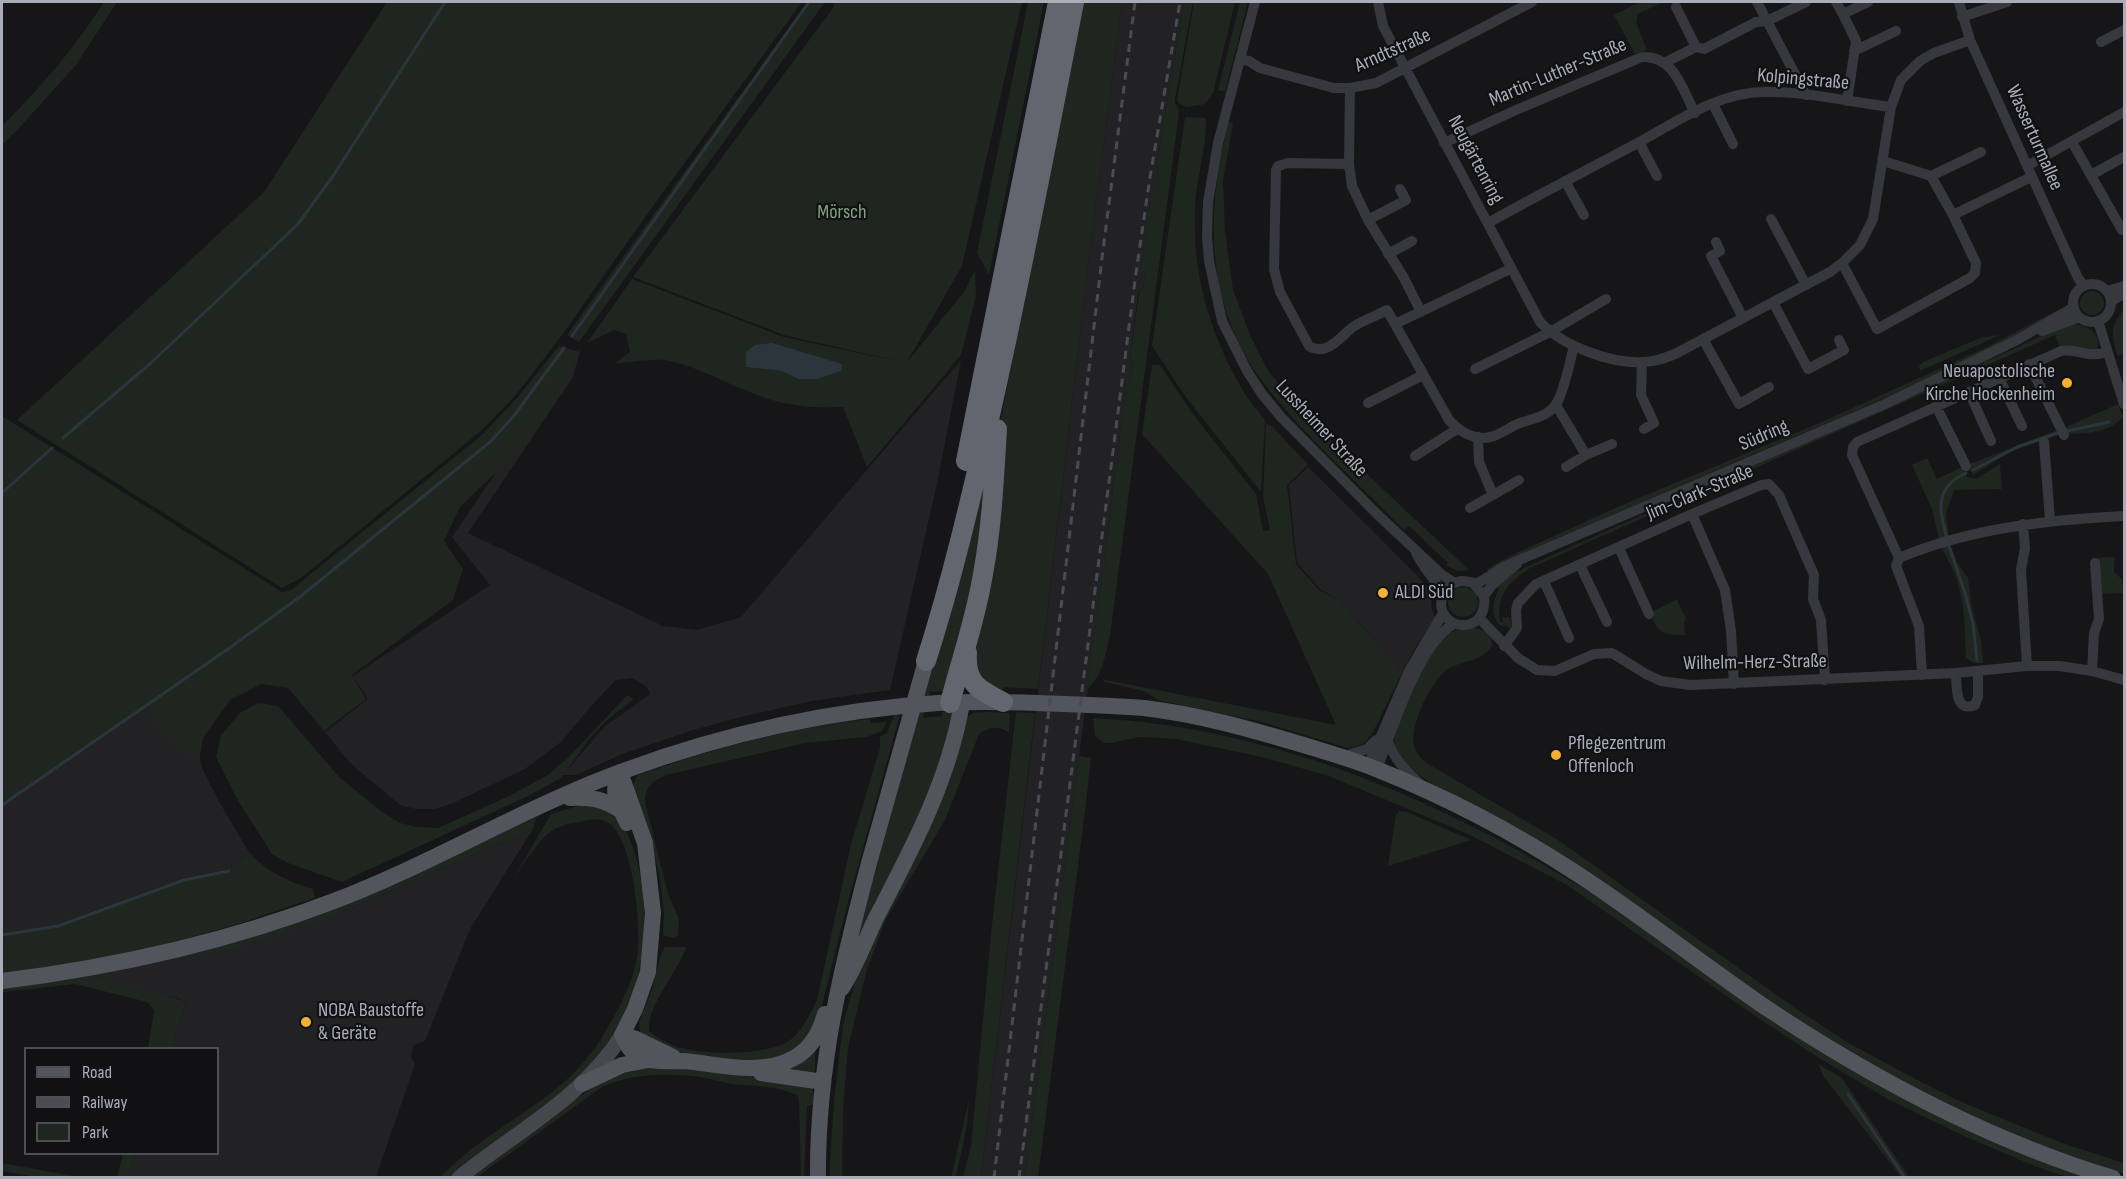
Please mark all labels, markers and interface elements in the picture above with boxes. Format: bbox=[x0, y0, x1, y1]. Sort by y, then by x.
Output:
street label: Arndtstraße bbox=[1351, 24, 1435, 78]
street label: Martin-Luther-Straße bbox=[1486, 33, 1630, 113]
street label: Kolpingstraße bbox=[1756, 64, 1850, 96]
street label: Wasserturmallee bbox=[2000, 82, 2068, 194]
street label: Neugärtenring bbox=[1442, 112, 1508, 208]
park label: Mörsch bbox=[817, 201, 867, 225]
place label: Neuapostolische Kirche Hockenheim bbox=[1925, 360, 2055, 407]
street label: Lussheimer Straße bbox=[1270, 375, 1372, 483]
marker: Neuapostolische Kirche Hockenheim bbox=[2060, 376, 2074, 390]
street label: Südring bbox=[1736, 415, 1792, 457]
street label: Jim-Clark-Straße bbox=[1643, 460, 1757, 526]
place label: ALDI Süd bbox=[1395, 581, 1453, 605]
marker: ALDI Süd bbox=[1376, 586, 1390, 600]
street label: Wilhelm-Herz-Straße bbox=[1683, 650, 1827, 676]
place label: Pflegezentrum Offenloch bbox=[1568, 732, 1666, 779]
marker: Pflegezentrum Offenloch bbox=[1549, 748, 1563, 762]
place label: NOBA Baustoffe & Geräte bbox=[318, 999, 424, 1046]
marker: NOBA Baustoffe & Geräte bbox=[299, 1015, 313, 1029]
legend bbox=[24, 1047, 219, 1155]
text: Road bbox=[82, 1062, 112, 1083]
text: Railway bbox=[82, 1092, 127, 1113]
text: Park bbox=[82, 1122, 108, 1143]

